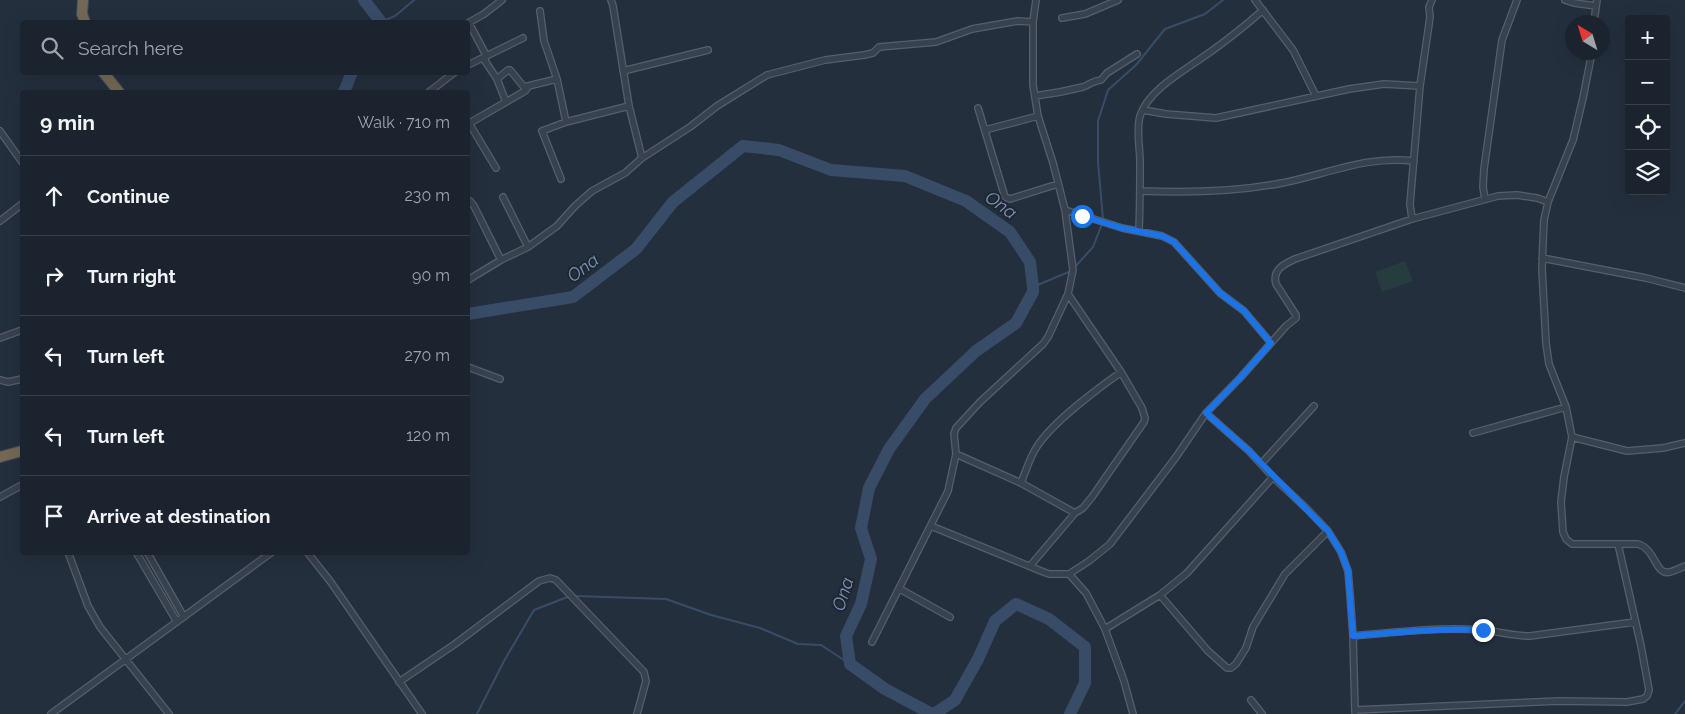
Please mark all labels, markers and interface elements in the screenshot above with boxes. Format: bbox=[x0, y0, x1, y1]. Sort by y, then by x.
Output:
north arrow bbox=[1565, 15, 1610, 60]
map controls bbox=[1625, 15, 1670, 195]
button: + bbox=[1625, 15, 1670, 60]
search box bbox=[20, 20, 470, 75]
icon: search bbox=[38, 34, 66, 62]
text: Search here bbox=[78, 37, 184, 59]
button: − bbox=[1625, 60, 1670, 105]
button: locate bbox=[1625, 105, 1670, 150]
text: 9 min bbox=[40, 110, 95, 135]
text: Walk · 710 m bbox=[357, 113, 450, 132]
button: layers bbox=[1625, 150, 1670, 195]
icon: ahead bbox=[40, 182, 68, 210]
text: Continue bbox=[87, 185, 170, 207]
text: 230 m bbox=[405, 186, 450, 205]
water label: Ona bbox=[981, 186, 1021, 223]
route start bbox=[1071, 205, 1094, 228]
water label: Ona bbox=[563, 249, 603, 286]
icon: right bbox=[40, 262, 68, 290]
text: Turn right bbox=[87, 265, 176, 287]
text: 90 m bbox=[412, 266, 450, 285]
icon: left bbox=[40, 342, 68, 370]
text: Turn left bbox=[87, 345, 164, 367]
text: 270 m bbox=[405, 346, 450, 365]
icon: left bbox=[40, 422, 68, 450]
text: Turn left bbox=[87, 425, 164, 447]
text: 120 m bbox=[406, 426, 450, 445]
icon: arrive bbox=[40, 502, 68, 530]
text: Arrive at destination bbox=[87, 505, 271, 527]
water label: Ona bbox=[827, 574, 858, 613]
route end bbox=[1472, 619, 1495, 642]

